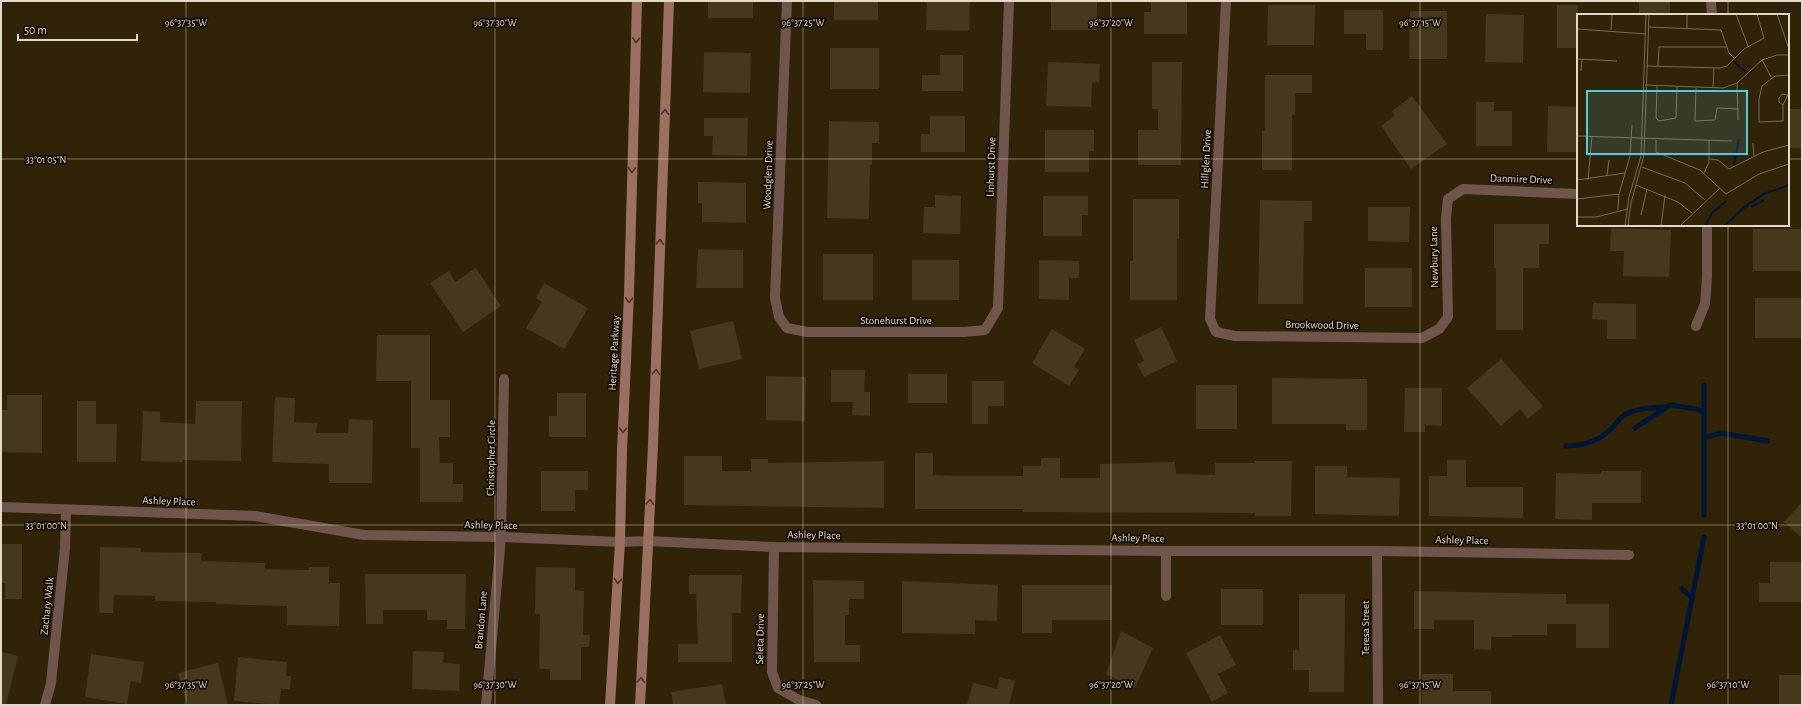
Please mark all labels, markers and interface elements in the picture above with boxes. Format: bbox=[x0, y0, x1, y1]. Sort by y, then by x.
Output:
inset map bbox=[1577, 14, 1789, 226]
scale bar bbox=[18, 16, 137, 42]
text: 96°37'35"W bbox=[165, 18, 207, 28]
text: 96°37'30"W bbox=[473, 18, 517, 28]
text: 96°37'25"W bbox=[782, 18, 825, 28]
text: 96°37'20"W bbox=[1089, 18, 1133, 28]
text: 96°37'15"W bbox=[1399, 18, 1441, 28]
text: 50 m bbox=[24, 24, 47, 36]
one-way arrow bbox=[631, 37, 640, 43]
one-way arrow bbox=[661, 109, 669, 115]
street label: Hillglen Drive bbox=[1199, 129, 1213, 189]
street label: Linhurst Drive bbox=[984, 137, 998, 197]
street label: Woodglen Drive bbox=[761, 140, 775, 210]
text: 33°01'05"N bbox=[26, 155, 66, 165]
one-way arrow bbox=[628, 167, 636, 173]
street label: Danmire Drive bbox=[1490, 172, 1552, 186]
street label: Newbury Lane bbox=[1428, 226, 1440, 288]
one-way arrow bbox=[656, 239, 665, 245]
one-way arrow bbox=[625, 297, 633, 303]
street label: Heritage Parkway bbox=[607, 315, 621, 391]
street label: Stonehurst Drive bbox=[860, 315, 932, 326]
street label: Brookwood Drive bbox=[1285, 319, 1359, 331]
one-way arrow bbox=[652, 369, 660, 375]
street label: Christopher Circle bbox=[485, 420, 497, 496]
one-way arrow bbox=[619, 427, 627, 433]
street label: Ashley Place bbox=[142, 495, 196, 507]
one-way arrow bbox=[646, 499, 654, 505]
street label: Ashley Place bbox=[464, 519, 518, 531]
text: 33°01'00"N bbox=[25, 521, 67, 531]
text: 33°01'00"N bbox=[1736, 521, 1778, 531]
street label: Ashley Place bbox=[787, 529, 841, 541]
street label: Ashley Place bbox=[1111, 532, 1165, 544]
street label: Ashley Place bbox=[1435, 534, 1489, 546]
street label: Zachary Walk bbox=[38, 577, 56, 635]
one-way arrow bbox=[614, 578, 622, 584]
street label: Brandon Lane bbox=[473, 590, 489, 650]
street label: Teresa Street bbox=[1360, 600, 1371, 656]
street label: Seleta Drive bbox=[754, 613, 766, 665]
one-way arrow bbox=[637, 677, 646, 683]
text: 96°37'35"W bbox=[165, 680, 207, 690]
text: 96°37'30"W bbox=[473, 680, 517, 690]
text: 96°37'25"W bbox=[782, 680, 825, 690]
text: 96°37'20"W bbox=[1089, 680, 1133, 690]
text: 96°37'15"W bbox=[1399, 680, 1441, 690]
text: 96°37'10"W bbox=[1707, 680, 1750, 690]

